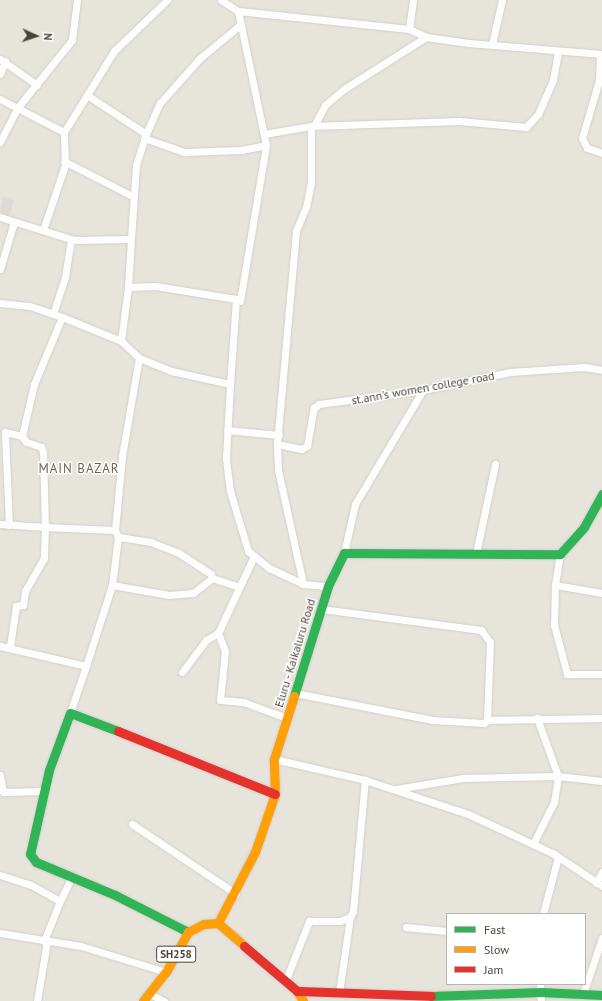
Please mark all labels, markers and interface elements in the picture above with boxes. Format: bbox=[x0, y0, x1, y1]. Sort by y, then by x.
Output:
north arrow bbox=[16, 16, 56, 56]
text: N bbox=[41, 33, 55, 41]
street label: st.ann's women college road bbox=[350, 368, 496, 408]
district label: MAIN BAZAR bbox=[38, 461, 120, 477]
street label: Eluru - Kaikaluru Road bbox=[271, 596, 319, 710]
legend bbox=[446, 913, 586, 985]
text: Fast bbox=[484, 922, 505, 937]
text: Slow bbox=[484, 942, 509, 957]
road number: SH258 bbox=[156, 945, 196, 963]
text: Jam bbox=[484, 962, 503, 977]

